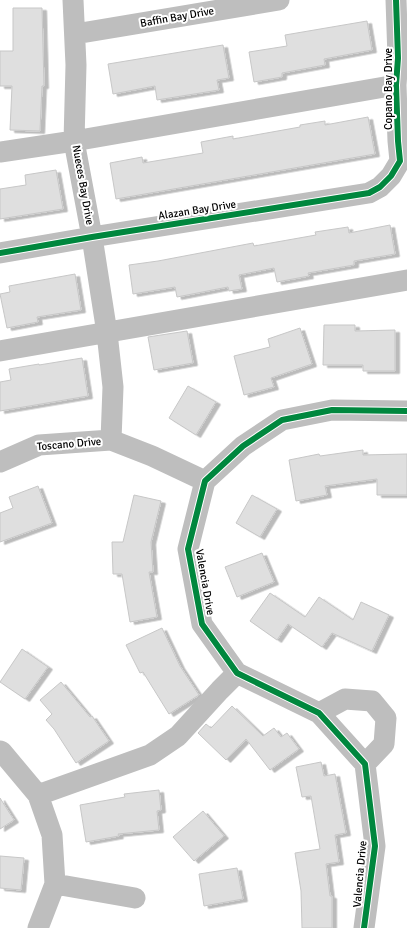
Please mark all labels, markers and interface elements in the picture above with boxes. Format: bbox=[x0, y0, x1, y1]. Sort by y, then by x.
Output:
street label: Baffin Bay Drive bbox=[139, 4, 215, 30]
street label: Copano Bay Drive bbox=[382, 48, 395, 130]
street label: Nueces Bay Drive bbox=[70, 144, 96, 226]
street label: Alazan Bay Drive bbox=[157, 197, 237, 223]
street label: Toscano Drive bbox=[36, 435, 102, 453]
street label: Valencia Drive bbox=[193, 548, 217, 616]
street label: Valencia Drive bbox=[351, 840, 369, 908]

